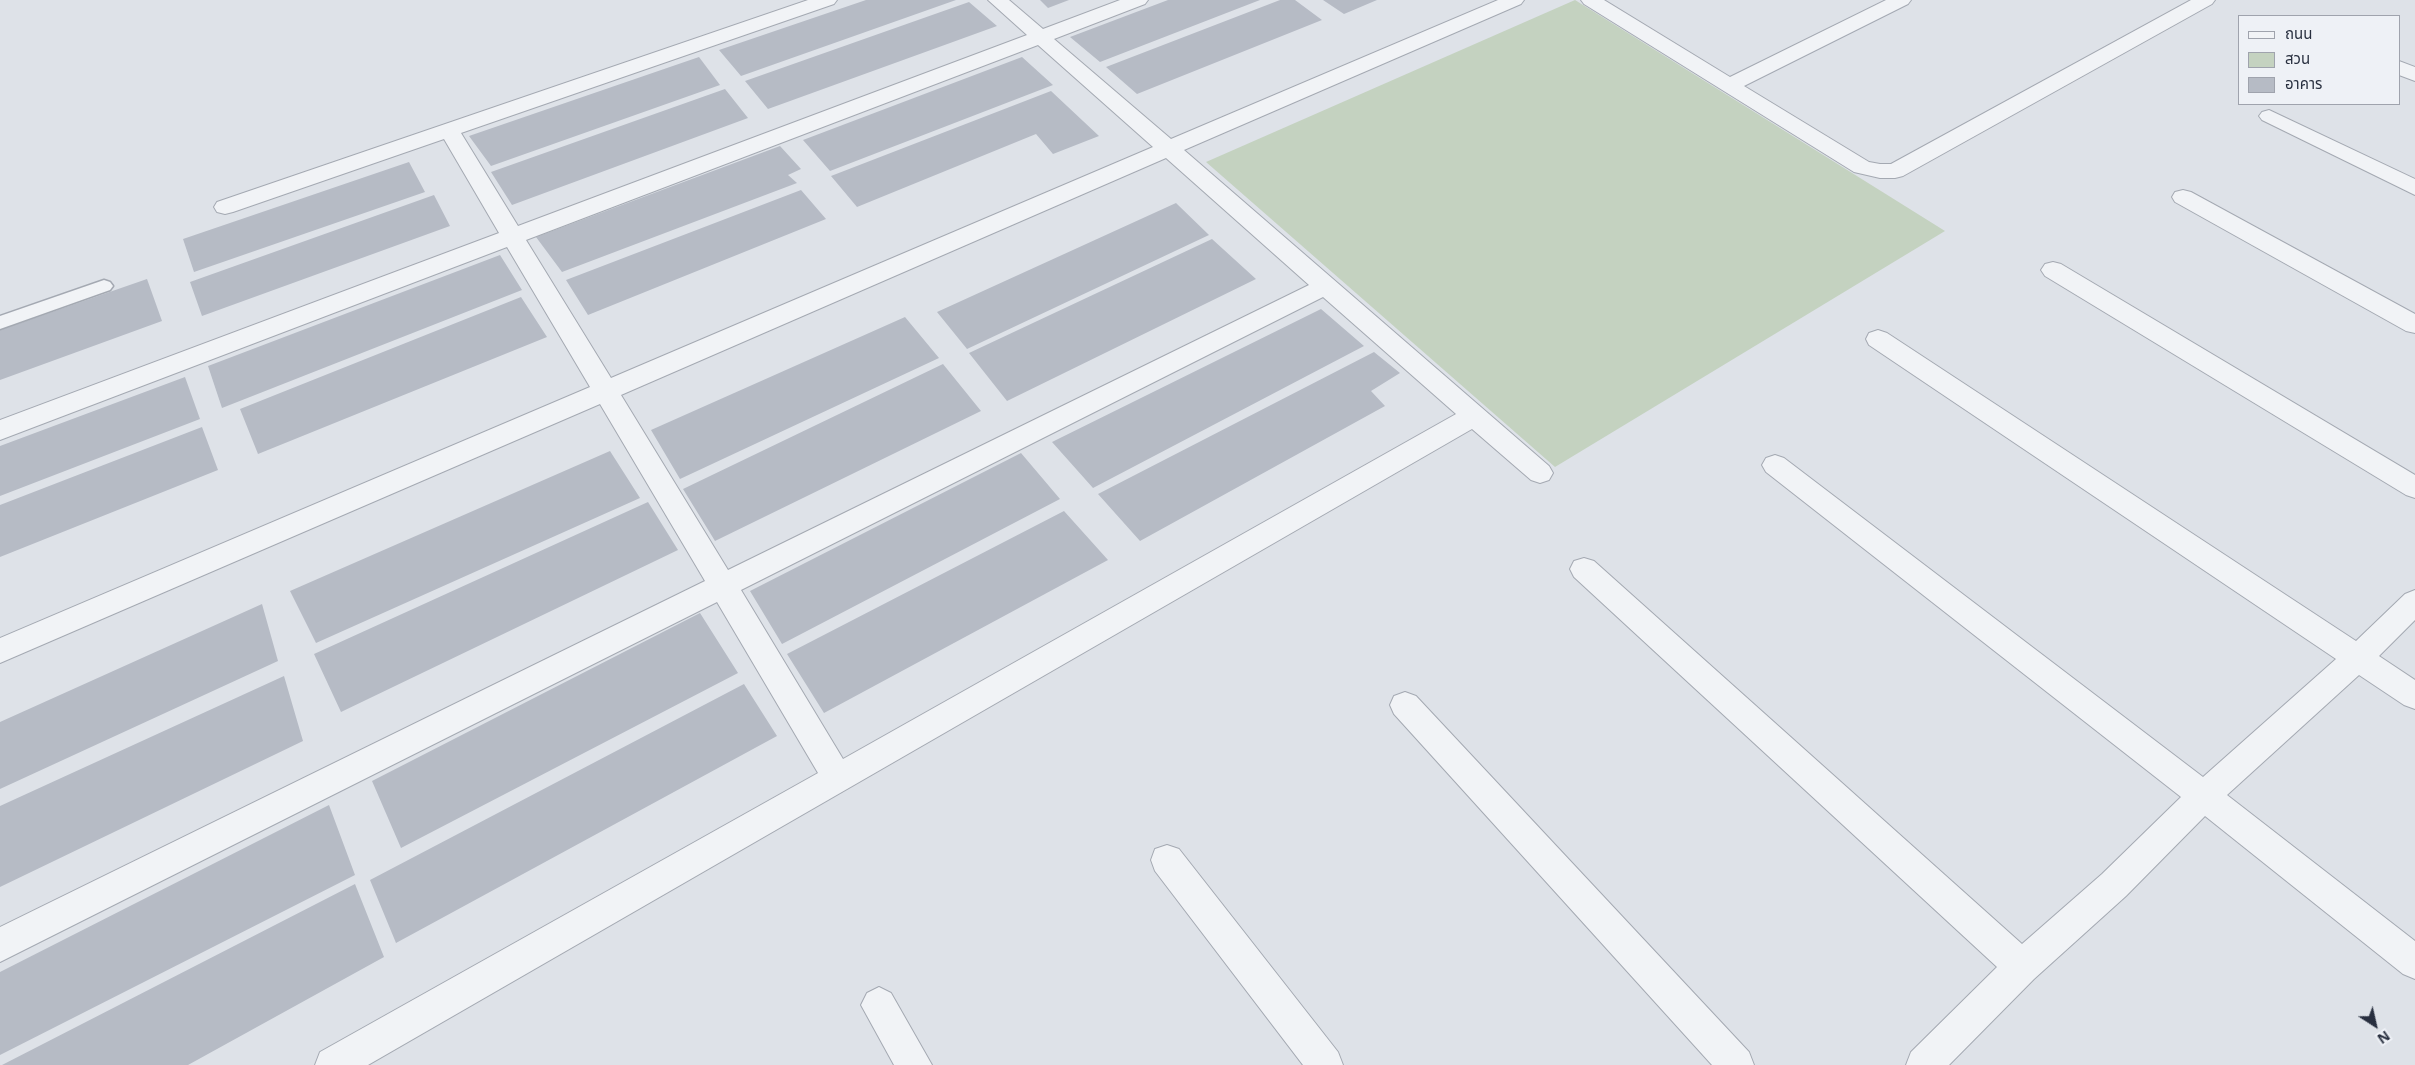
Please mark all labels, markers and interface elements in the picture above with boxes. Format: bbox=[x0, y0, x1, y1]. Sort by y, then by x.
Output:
legend bbox=[2238, 15, 2400, 105]
text: ถนน bbox=[2285, 23, 2312, 43]
text: สวน bbox=[2285, 48, 2310, 68]
text: อาคาร bbox=[2285, 73, 2322, 93]
north arrow bbox=[2350, 1000, 2400, 1050]
text: N bbox=[2374, 1027, 2394, 1049]

